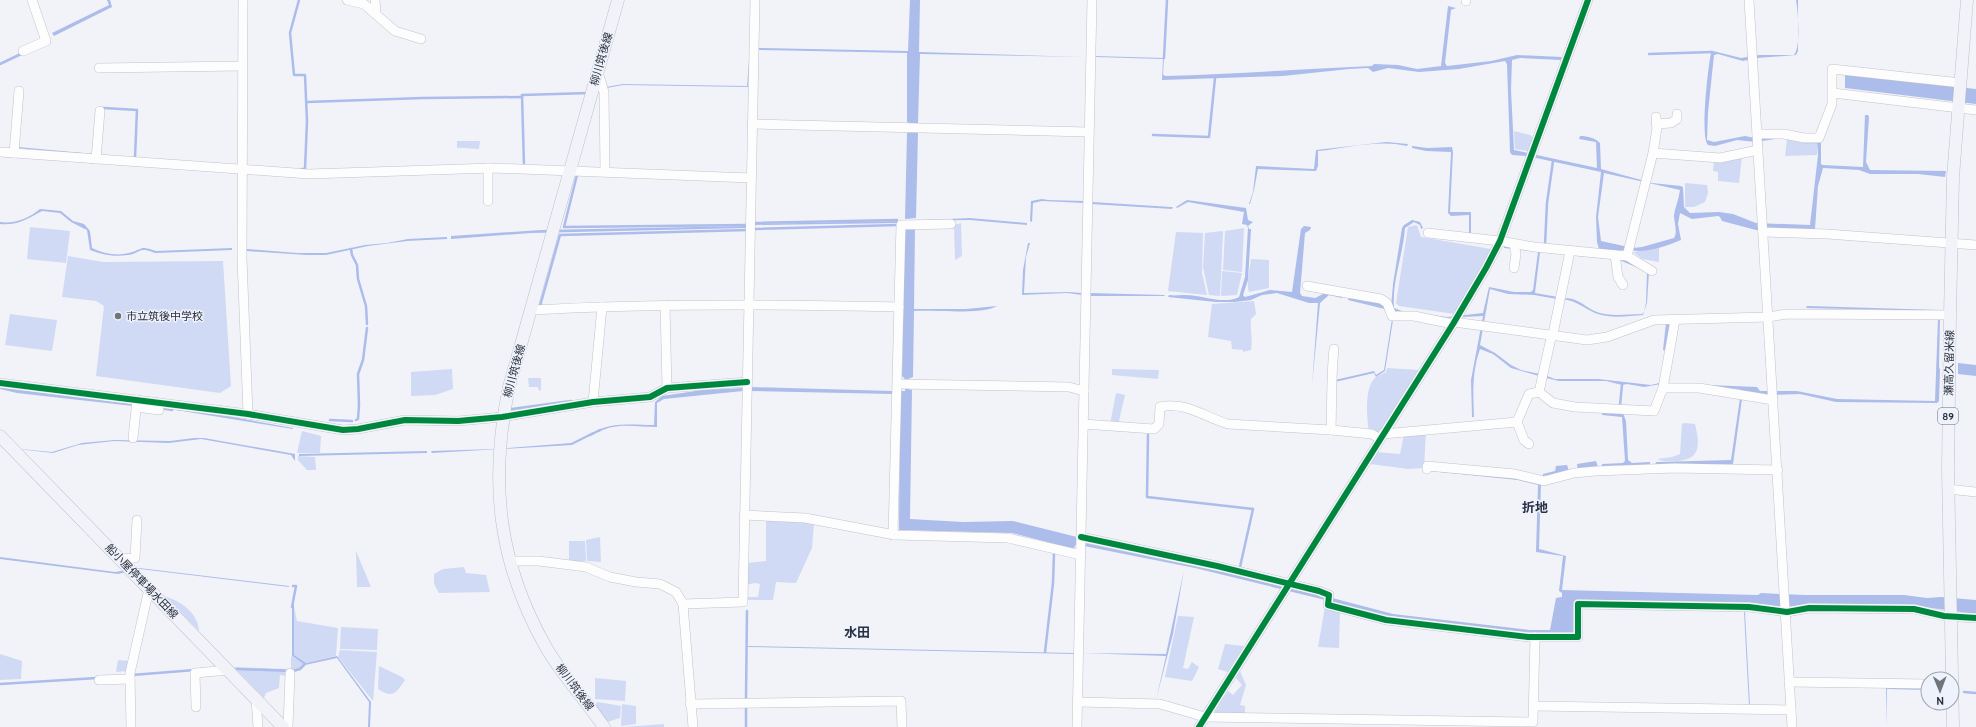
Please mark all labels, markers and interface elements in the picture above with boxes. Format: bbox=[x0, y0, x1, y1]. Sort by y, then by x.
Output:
street label: 柳川筑後線 bbox=[587, 31, 615, 87]
place label: 市立筑後中学校 bbox=[126, 309, 203, 323]
marker: 市立筑後中学校 bbox=[113, 311, 123, 321]
street label: 瀬高久留米線 bbox=[1941, 330, 1957, 396]
street label: 柳川筑後線 bbox=[500, 343, 528, 399]
road number: 89 bbox=[1938, 408, 1958, 424]
district label: 折地 bbox=[1522, 499, 1548, 515]
street label: 船小屋停車場水田線 bbox=[103, 541, 181, 621]
district label: 水田 bbox=[844, 624, 870, 640]
street label: 柳川筑後線 bbox=[553, 661, 597, 713]
north arrow bbox=[1920, 671, 1960, 711]
text: N bbox=[1936, 694, 1944, 708]

